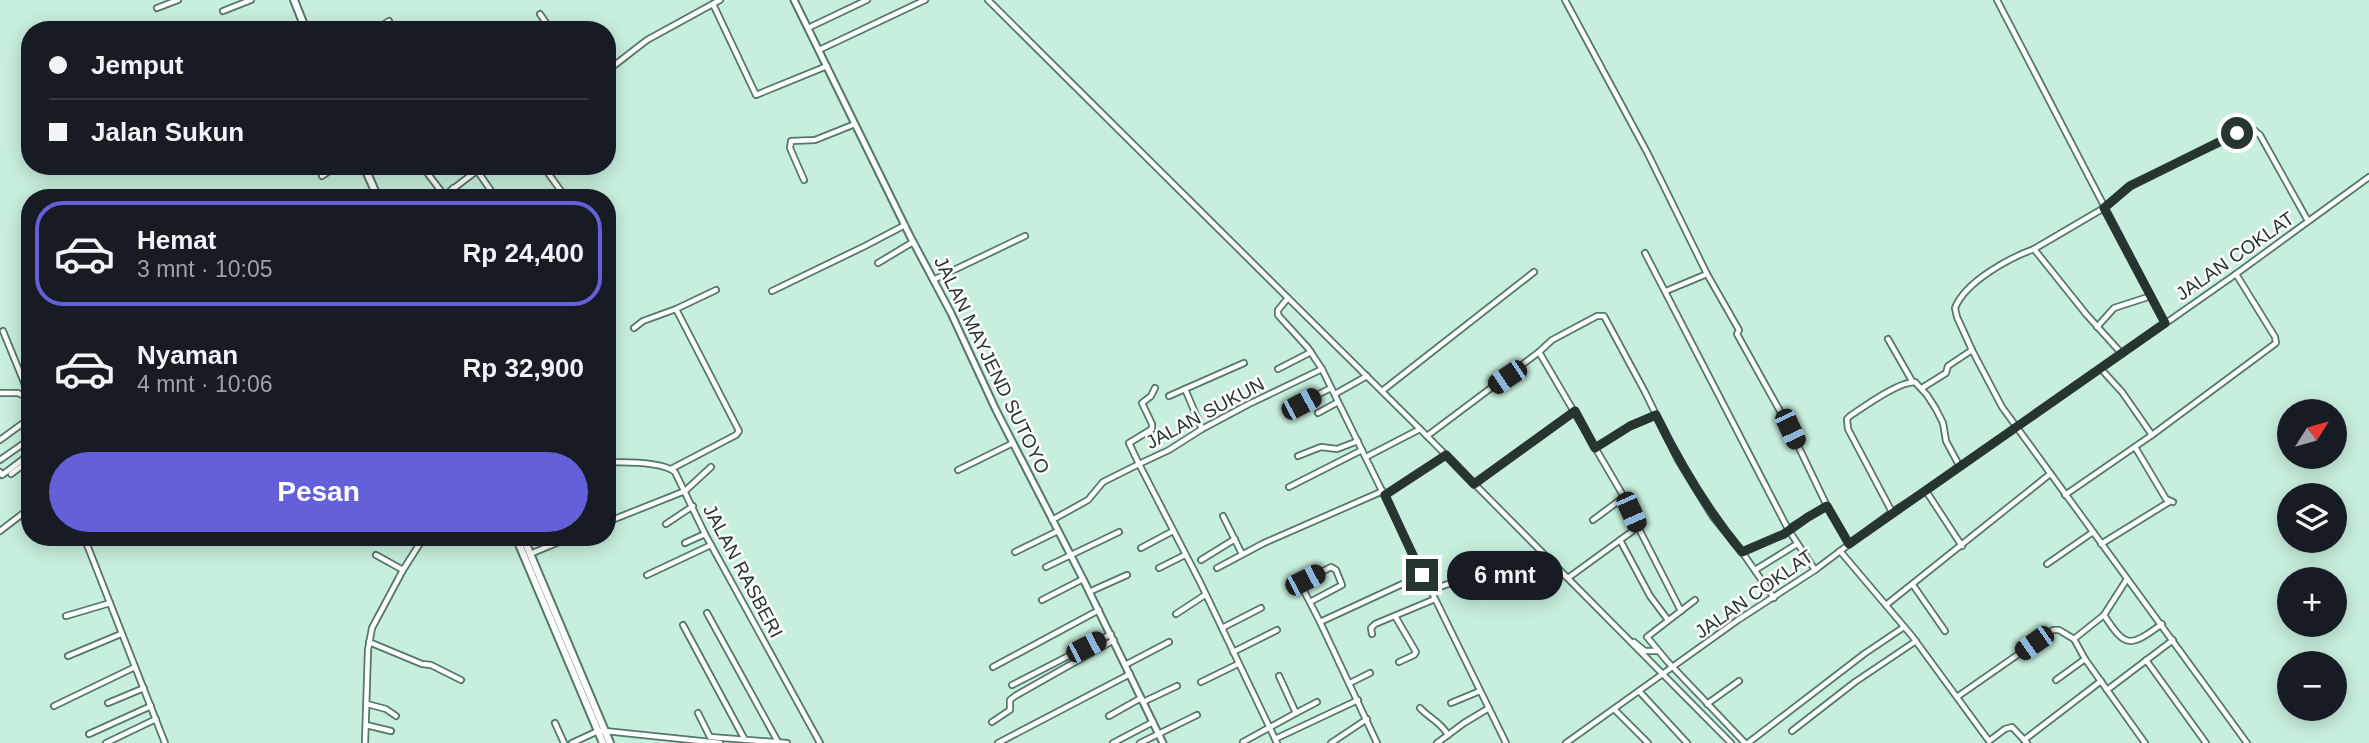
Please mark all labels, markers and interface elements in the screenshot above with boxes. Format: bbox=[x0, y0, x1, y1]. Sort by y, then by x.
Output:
text: Jemput bbox=[91, 50, 183, 80]
text: Jalan Sukun bbox=[91, 117, 244, 147]
route start bbox=[2221, 117, 2253, 149]
street label: JALAN COKLAT bbox=[2172, 207, 2298, 304]
icon: car bbox=[53, 222, 116, 285]
text: Hemat bbox=[137, 225, 216, 255]
text: Rp 24,400 bbox=[463, 238, 584, 268]
street label: JALAN MAYJEND SUTOYO bbox=[930, 253, 1054, 477]
text: 3 mnt · 10:05 bbox=[137, 256, 273, 282]
icon: car bbox=[53, 337, 116, 400]
text: Nyaman bbox=[137, 340, 238, 370]
text: Rp 32,900 bbox=[463, 353, 584, 383]
car bbox=[1484, 357, 1531, 397]
text: 4 mnt · 10:06 bbox=[137, 371, 273, 397]
street label: JALAN SUKUN bbox=[1142, 373, 1268, 453]
car bbox=[1278, 385, 1325, 423]
north arrow bbox=[2277, 399, 2347, 469]
map controls bbox=[2277, 399, 2347, 721]
car bbox=[1772, 406, 1809, 452]
button: Pesan bbox=[49, 452, 588, 532]
button: layers bbox=[2277, 483, 2347, 553]
car bbox=[1613, 489, 1650, 535]
street label: JALAN RASBERI bbox=[699, 501, 787, 641]
street label: JALAN COKLAT bbox=[1691, 545, 1817, 642]
callout: 6 mnt bbox=[1446, 550, 1562, 600]
route end bbox=[1406, 559, 1438, 591]
car bbox=[1282, 561, 1329, 599]
text: 6 mnt bbox=[1474, 562, 1536, 588]
button: + bbox=[2277, 567, 2347, 637]
car bbox=[2011, 622, 2058, 664]
car bbox=[1063, 628, 1110, 666]
button: − bbox=[2277, 651, 2347, 721]

